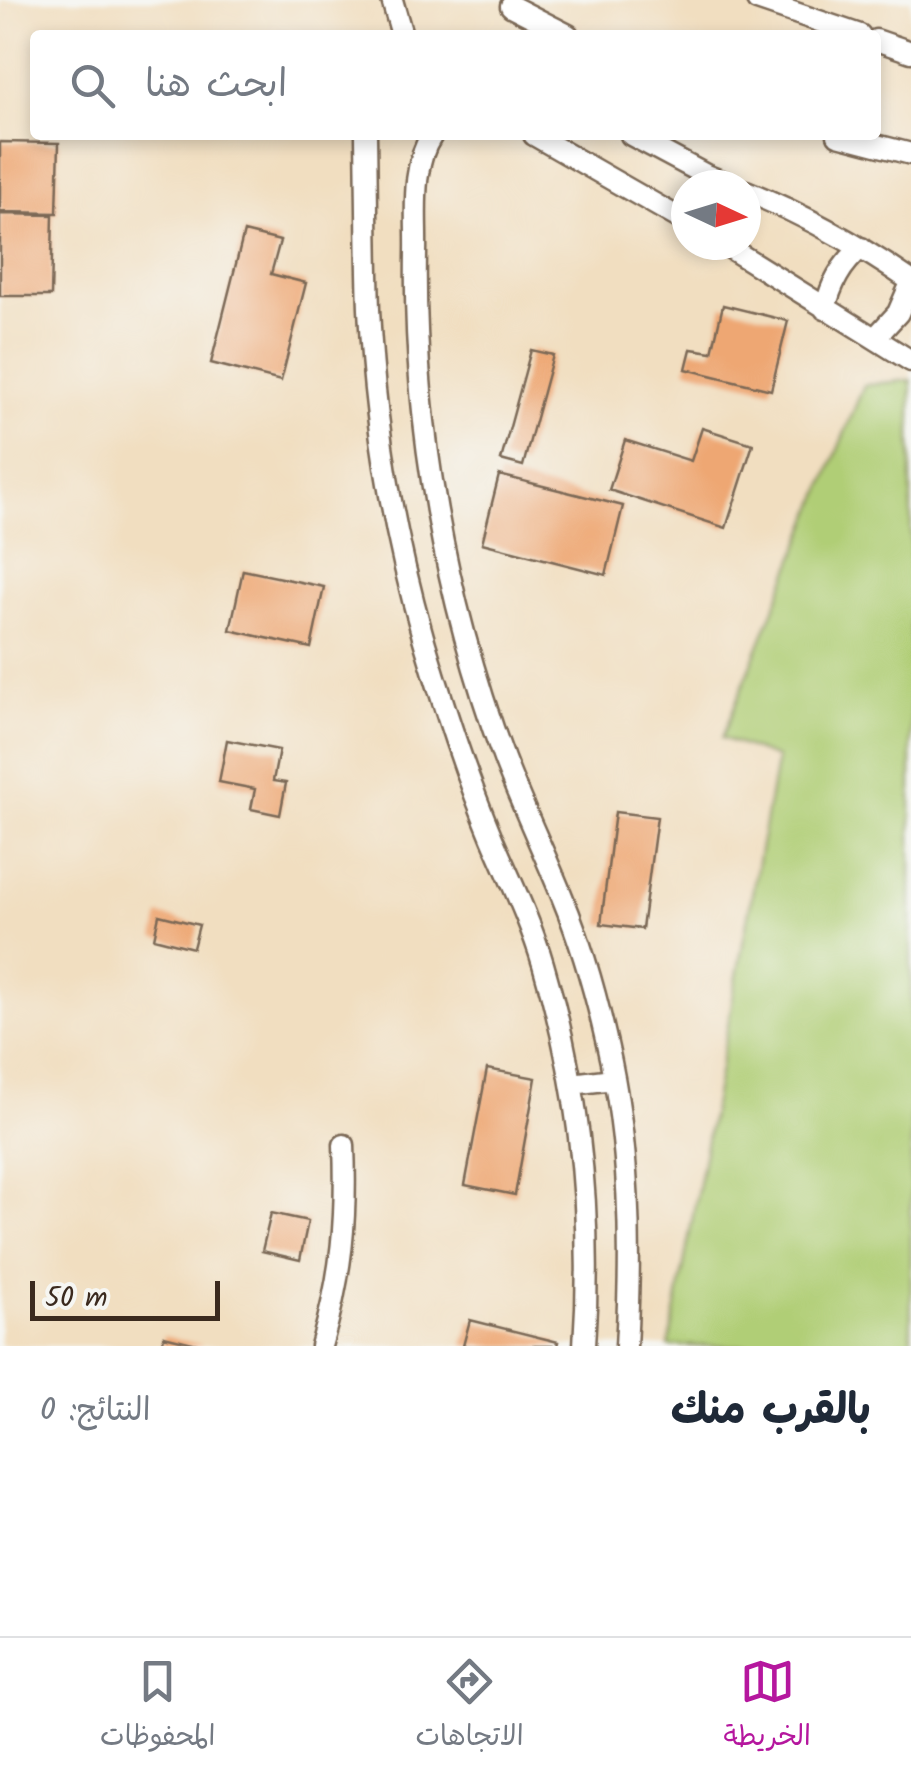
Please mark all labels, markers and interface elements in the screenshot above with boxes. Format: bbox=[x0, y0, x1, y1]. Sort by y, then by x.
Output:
search box bbox=[30, 30, 881, 140]
text: ابحث هنا bbox=[145, 56, 287, 116]
icon: search bbox=[65, 58, 120, 113]
north arrow bbox=[671, 170, 761, 260]
scale bar bbox=[30, 1276, 220, 1320]
text: 50 m bbox=[45, 1276, 108, 1321]
text: بالقرب منك bbox=[671, 1378, 871, 1445]
text: النتائج: 0 bbox=[40, 1386, 151, 1437]
tab: المحفوظات bbox=[100, 1654, 215, 1760]
tab: الاتجاهات bbox=[415, 1654, 524, 1760]
tab: الخريطة bbox=[724, 1654, 811, 1760]

